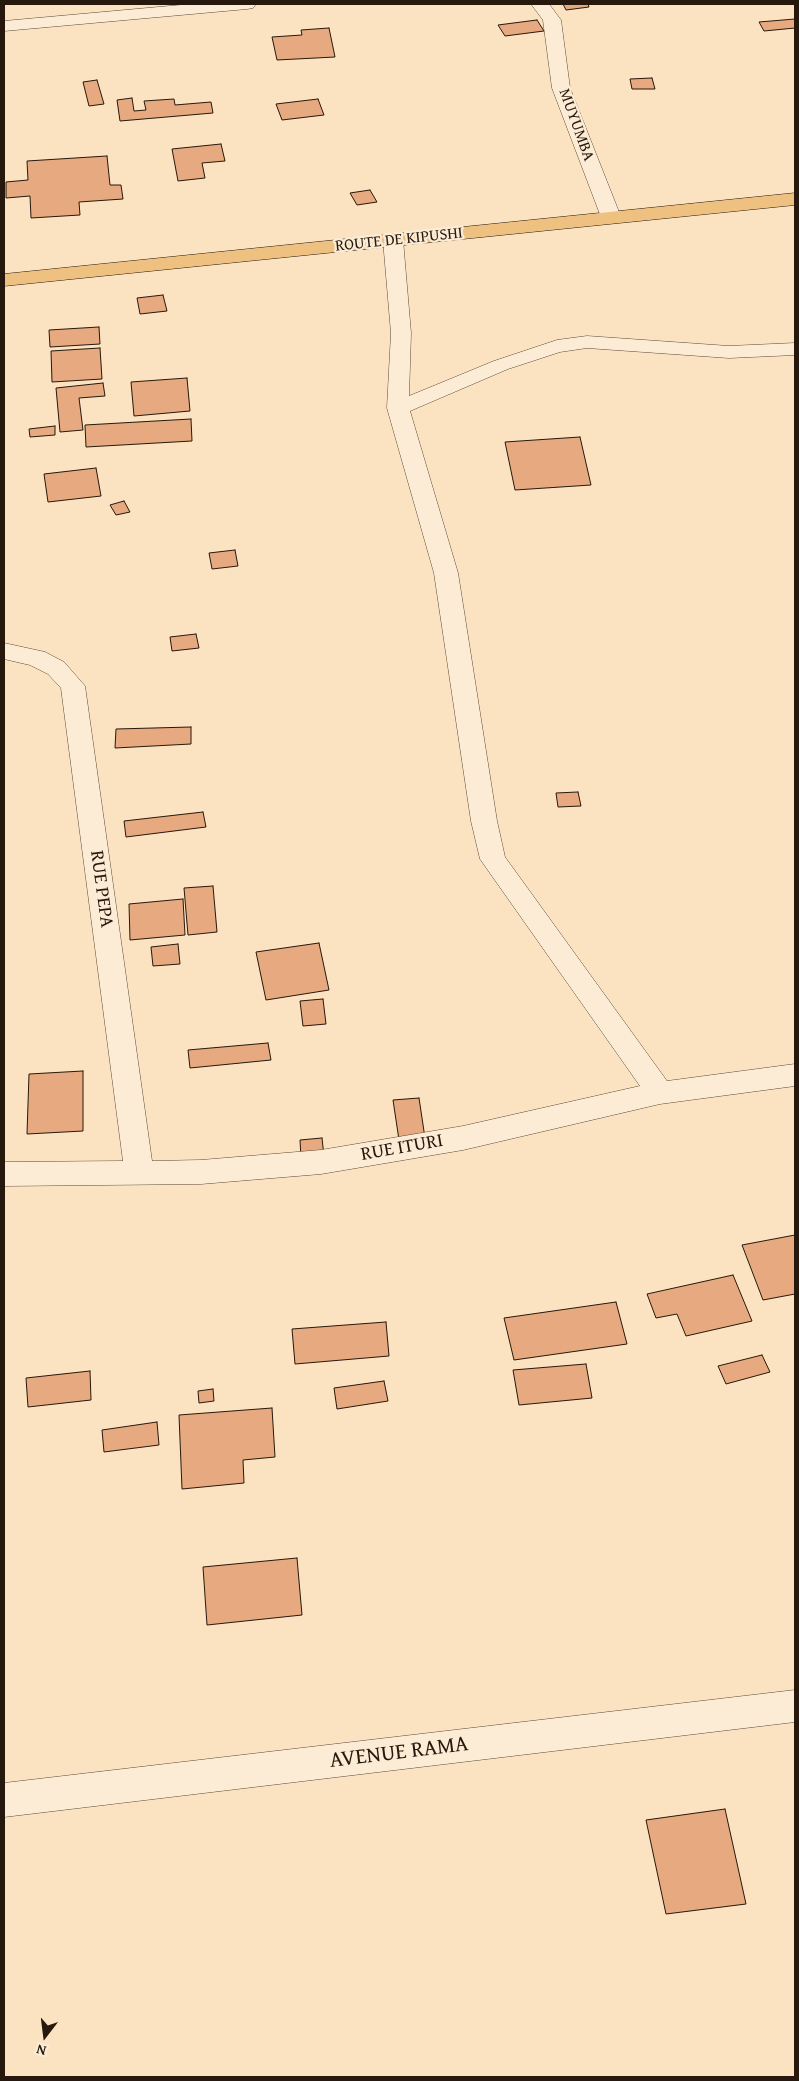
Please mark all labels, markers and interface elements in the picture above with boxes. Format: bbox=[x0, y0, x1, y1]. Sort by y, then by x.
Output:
street label: MUYUMBA bbox=[554, 86, 598, 164]
street label: ROUTE DE KIPUSHI bbox=[334, 224, 464, 256]
street label: RUE PEPA bbox=[84, 849, 118, 929]
street label: RUE ITURI bbox=[359, 1130, 445, 1166]
street label: AVENUE RAMA bbox=[328, 1731, 470, 1775]
north arrow bbox=[20, 2011, 70, 2061]
text: N bbox=[34, 2040, 48, 2061]

